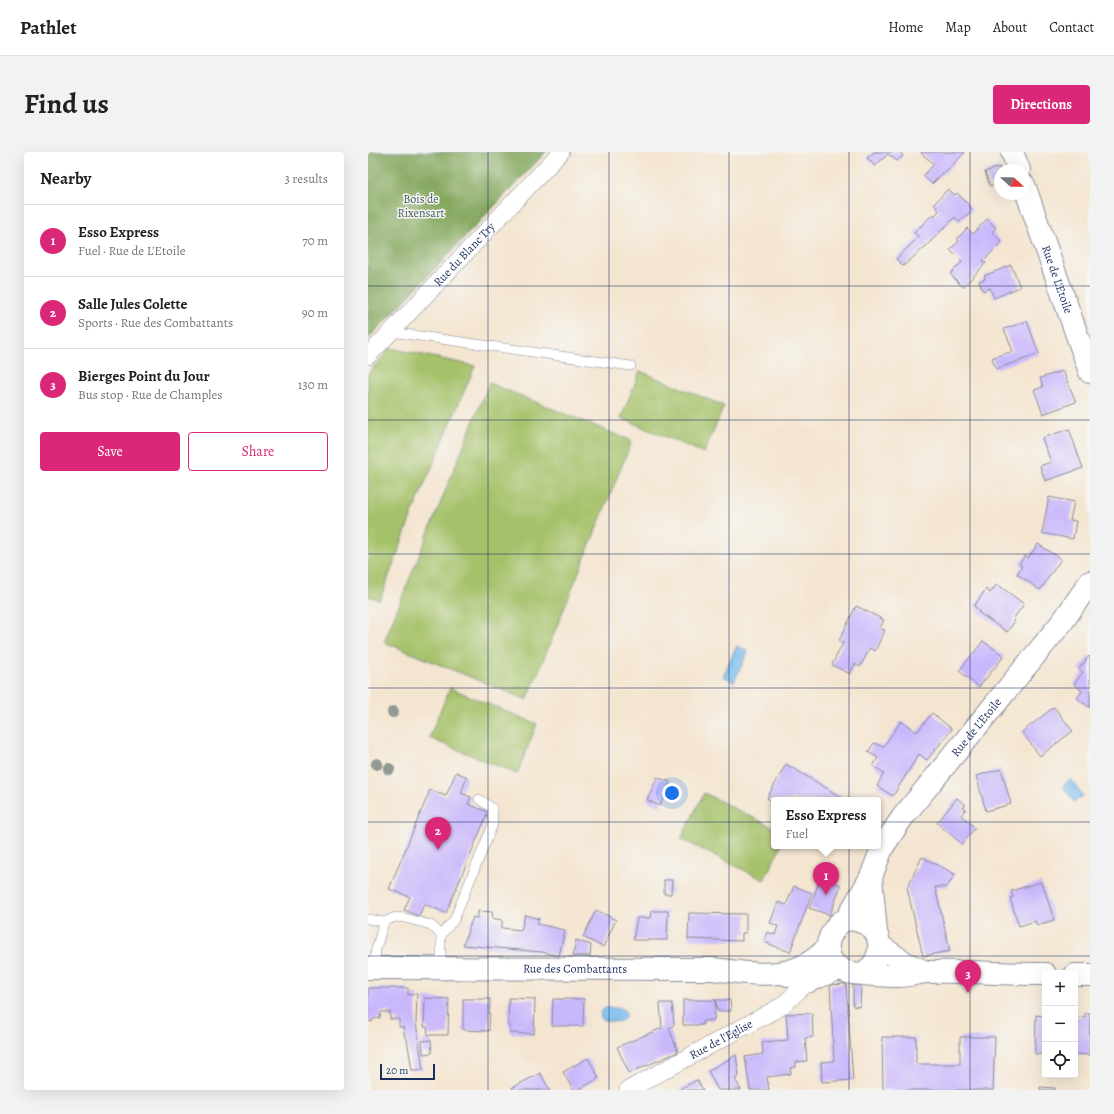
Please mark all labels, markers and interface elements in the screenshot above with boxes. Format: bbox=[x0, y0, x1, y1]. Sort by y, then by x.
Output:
text: Pathlet bbox=[20, 15, 76, 41]
text: Home bbox=[888, 18, 923, 37]
text: Map bbox=[945, 18, 971, 37]
text: About bbox=[993, 18, 1027, 37]
text: Contact bbox=[1049, 18, 1094, 37]
text: Find us bbox=[24, 85, 109, 123]
button: Directions bbox=[993, 85, 1090, 124]
north arrow bbox=[994, 164, 1030, 200]
text: Nearby bbox=[40, 167, 91, 190]
text: 3 results bbox=[284, 170, 328, 187]
park label: Bois de Rixensart bbox=[398, 191, 445, 221]
street label: Rue du Blanc Try bbox=[430, 218, 499, 290]
text: Esso Express bbox=[78, 222, 159, 242]
text: 1 bbox=[51, 232, 55, 249]
text: 70 m bbox=[302, 232, 328, 249]
text: Fuel · Rue de L'Etoile bbox=[78, 242, 185, 259]
street label: Rue de L'Etoile bbox=[1038, 243, 1077, 316]
text: Salle Jules Colette bbox=[78, 294, 188, 314]
text: 2 bbox=[50, 304, 56, 321]
text: 90 m bbox=[302, 304, 328, 321]
text: Sports · Rue des Combattants bbox=[78, 314, 233, 331]
text: Bierges Point du Jour bbox=[78, 366, 210, 386]
text: 3 bbox=[50, 376, 56, 393]
text: 130 m bbox=[298, 376, 328, 393]
text: Bus stop · Rue de Champles bbox=[78, 386, 223, 403]
button: Save bbox=[40, 432, 180, 471]
button: Share bbox=[188, 432, 328, 471]
street label: Rue de L'Etoile bbox=[947, 695, 1005, 760]
your location bbox=[662, 783, 682, 803]
popup bbox=[771, 797, 881, 849]
text: Esso Express bbox=[785, 805, 867, 825]
pin: 2 bbox=[425, 817, 451, 850]
text: Fuel bbox=[785, 825, 808, 842]
pin: 1 bbox=[813, 862, 839, 895]
street label: Rue des Combattants bbox=[523, 960, 627, 977]
pin: 3 bbox=[955, 960, 981, 993]
map controls bbox=[1042, 970, 1078, 1078]
button: + bbox=[1042, 970, 1078, 1006]
button: − bbox=[1042, 1006, 1078, 1042]
street label: Rue de l'Eglise bbox=[687, 1016, 756, 1063]
button: locate bbox=[1042, 1042, 1078, 1078]
scale bar bbox=[380, 1062, 435, 1081]
text: 20 m bbox=[386, 1063, 408, 1078]

